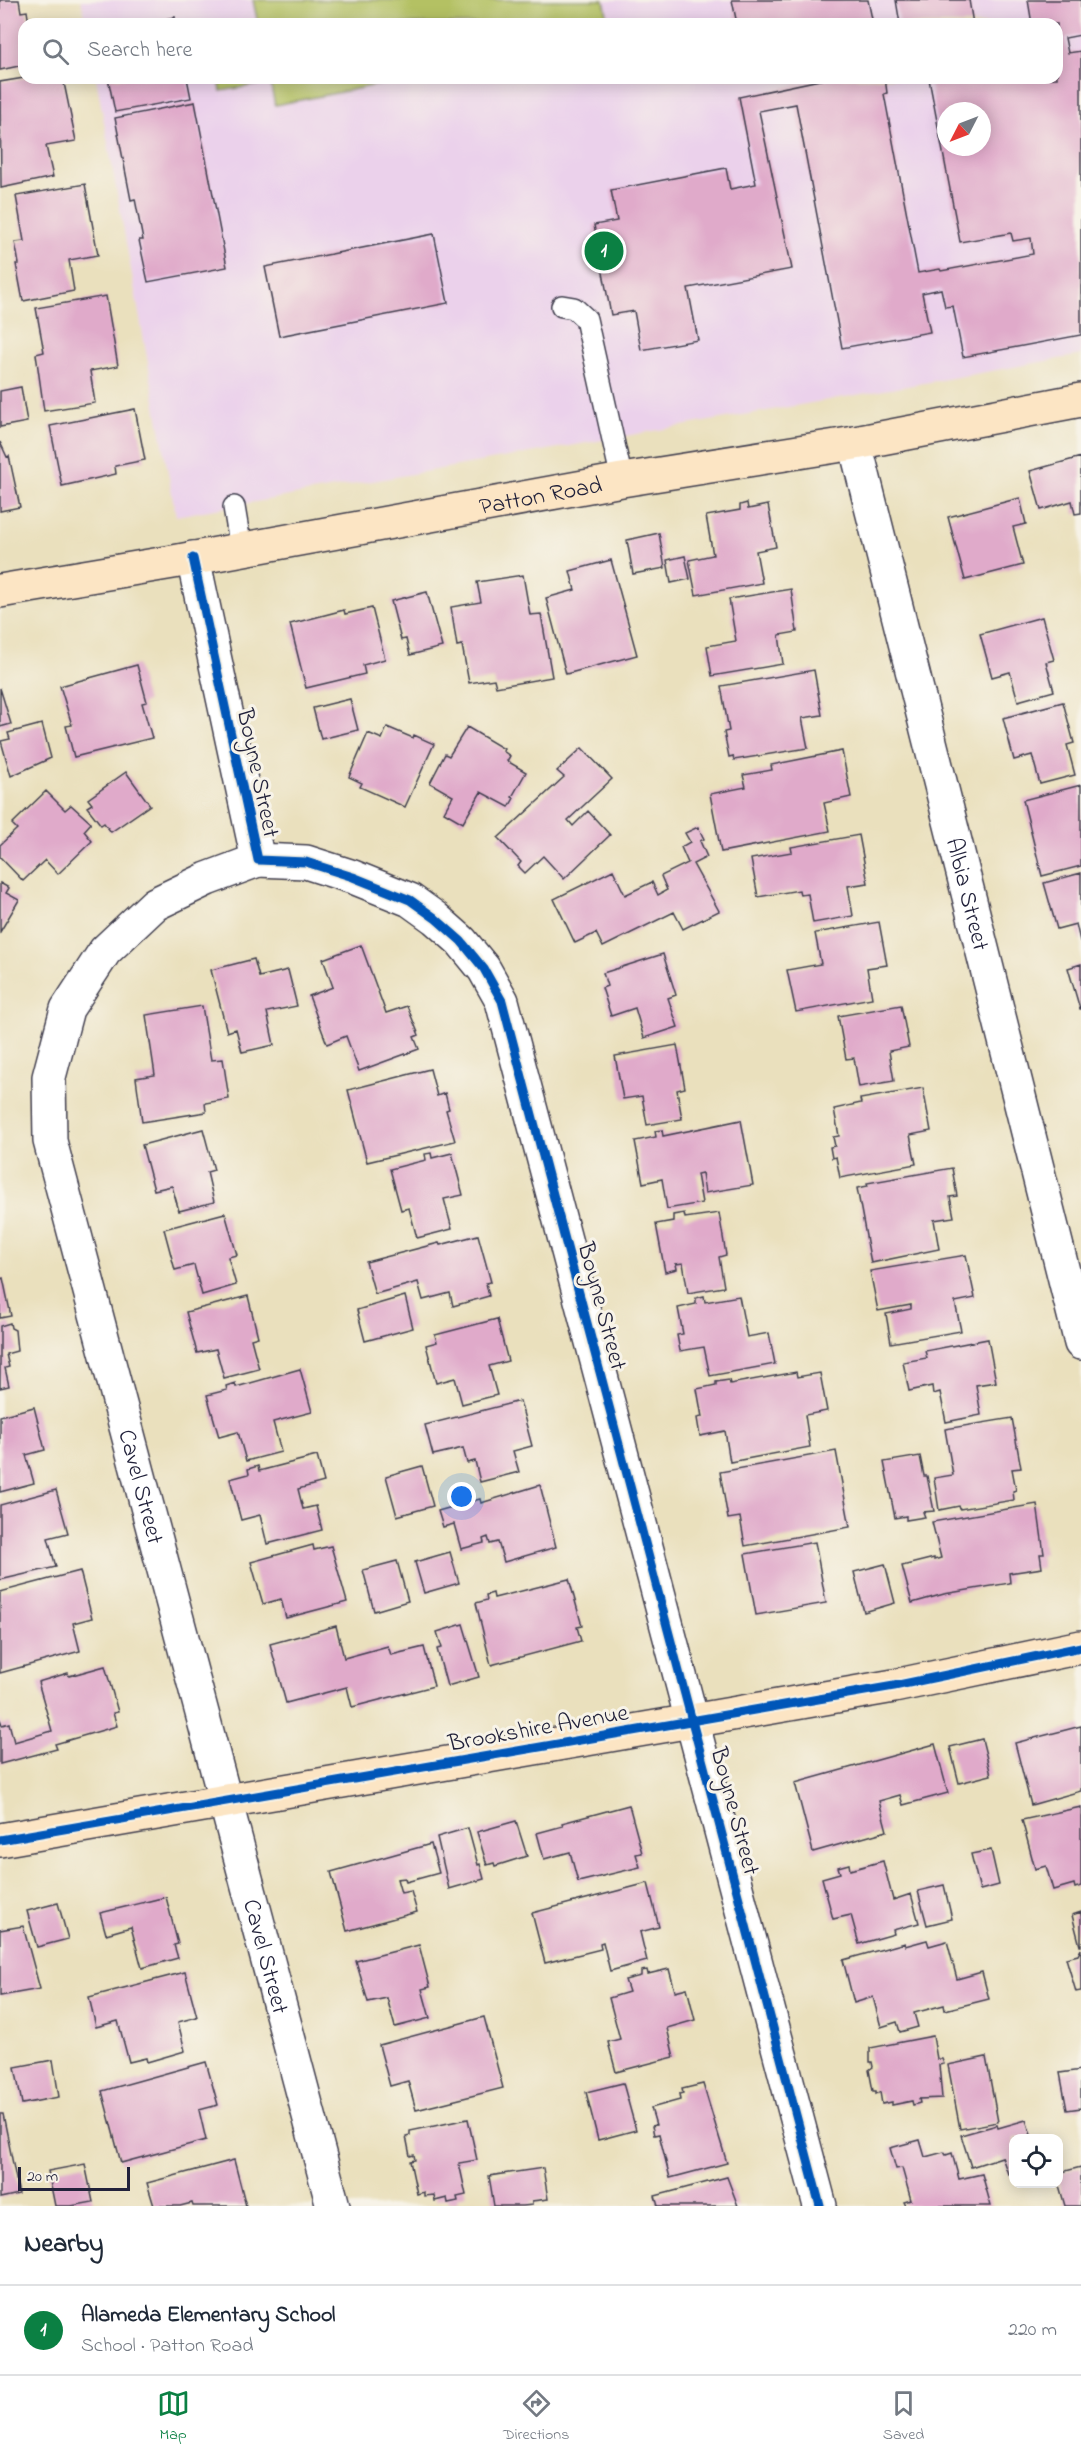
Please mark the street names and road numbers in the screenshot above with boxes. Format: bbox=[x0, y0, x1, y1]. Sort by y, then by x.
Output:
street label: Patton Road bbox=[477, 469, 606, 526]
street label: Boyne Street bbox=[225, 705, 287, 841]
street label: Albia Street bbox=[935, 834, 997, 955]
street label: Boyne Street bbox=[565, 1238, 634, 1375]
street label: Cavel Street bbox=[107, 1426, 171, 1548]
street label: Brookshire Avenue bbox=[445, 1696, 631, 1763]
street label: Boyne Street bbox=[698, 1743, 767, 1880]
street label: Cavel Street bbox=[232, 1896, 296, 2018]

